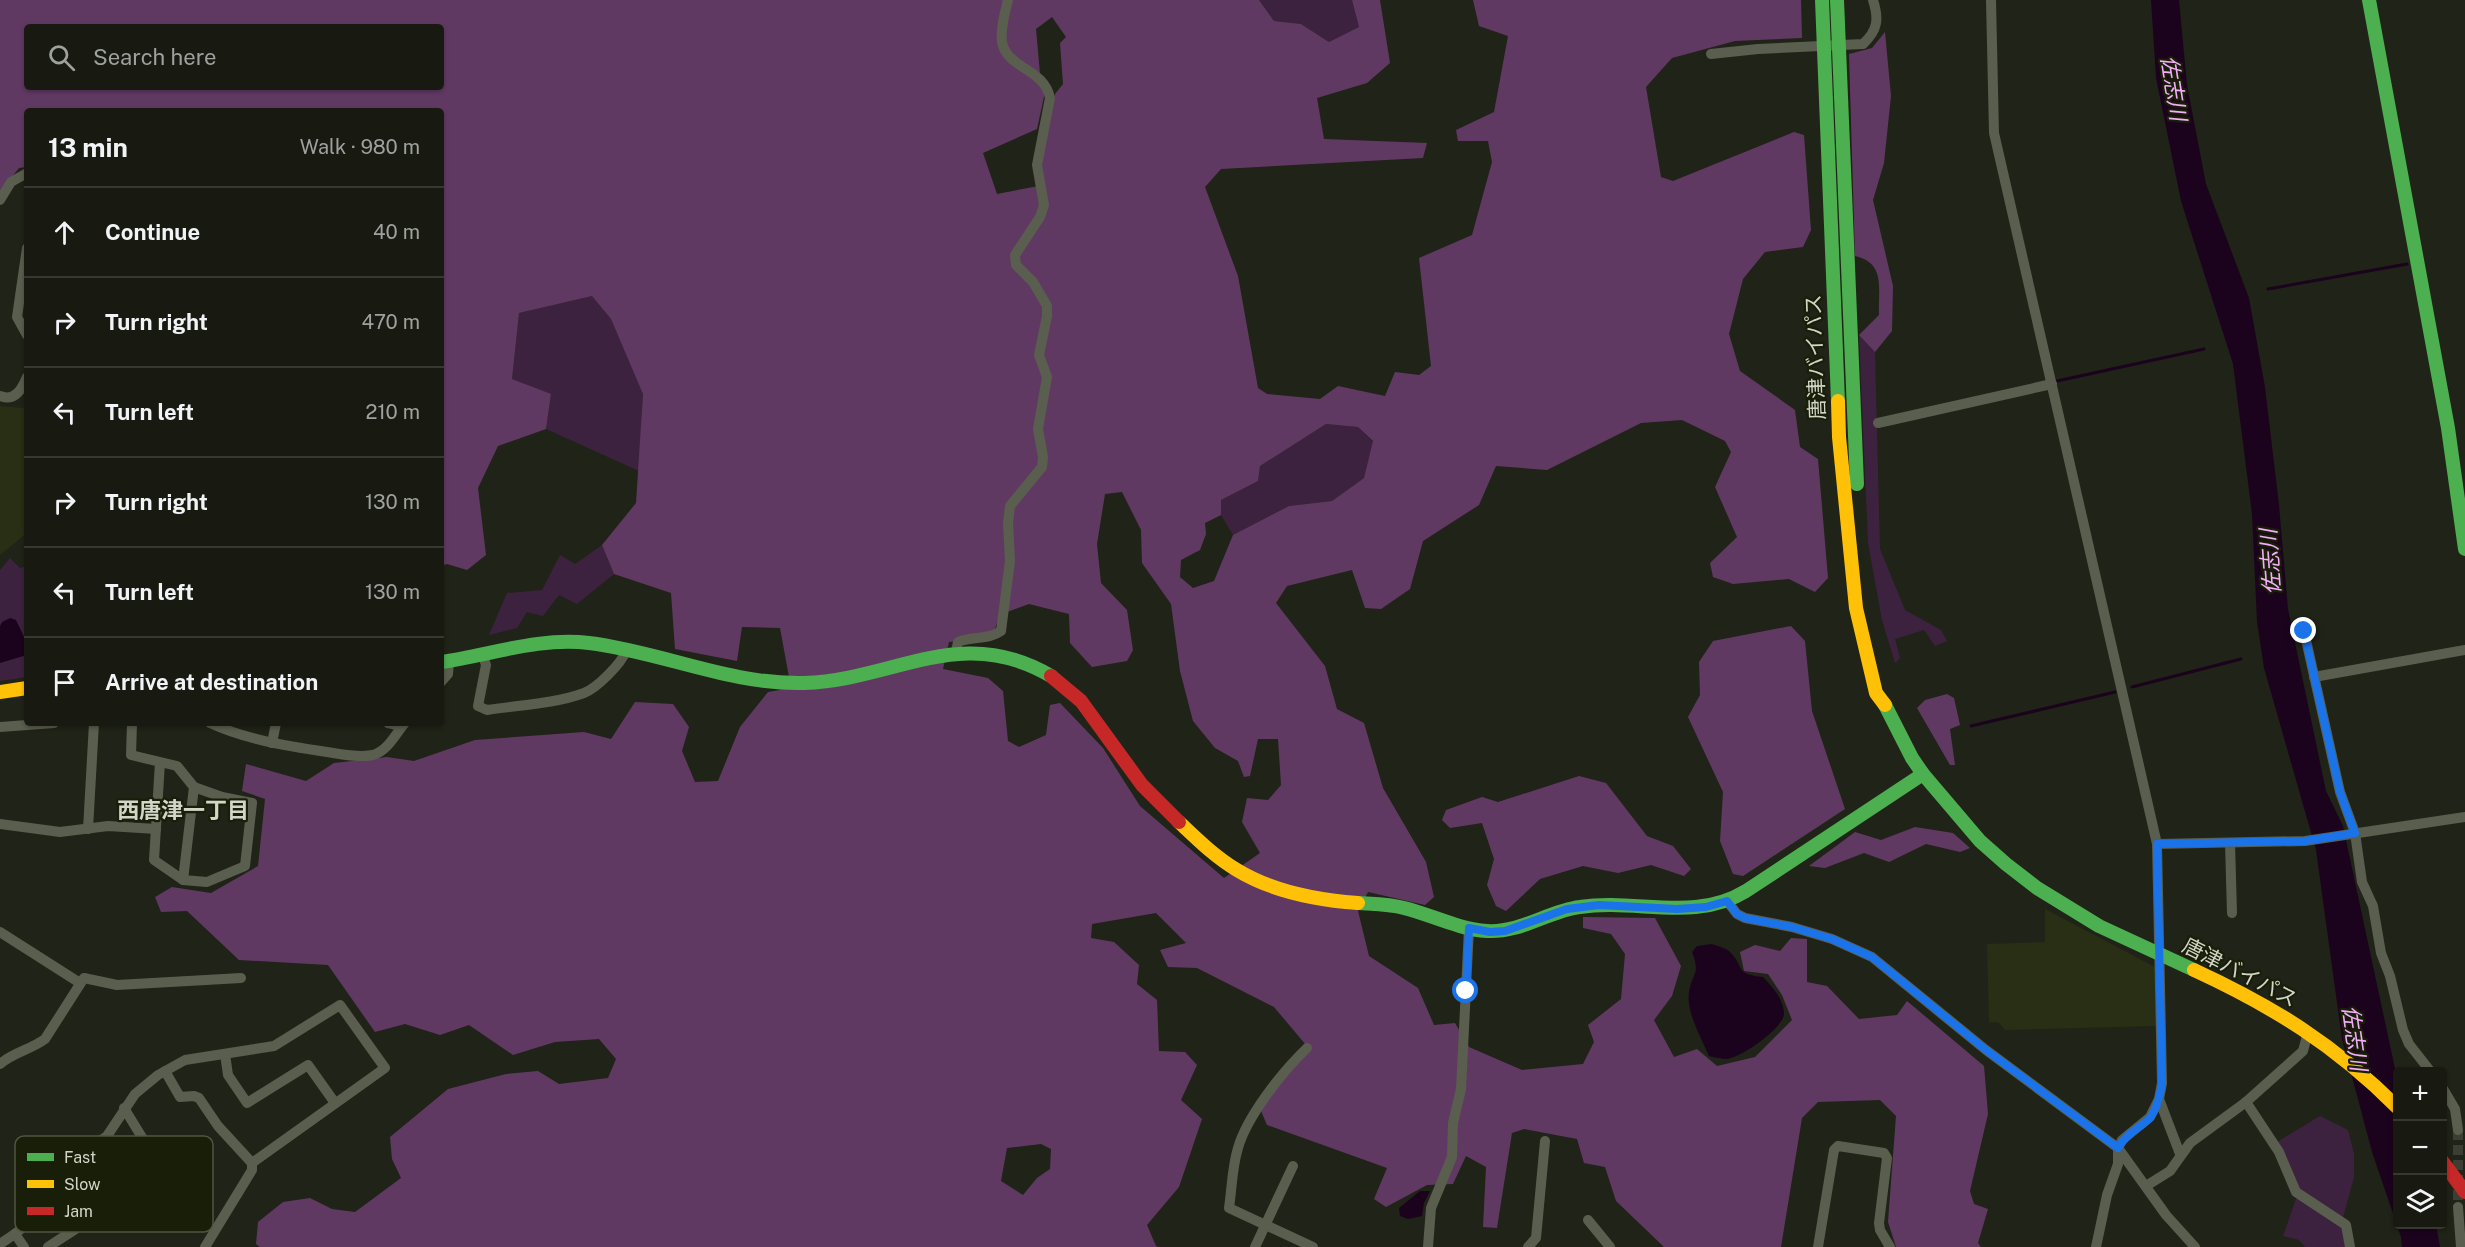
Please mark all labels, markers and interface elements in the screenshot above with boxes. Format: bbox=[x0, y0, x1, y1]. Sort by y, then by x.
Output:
search box bbox=[24, 24, 444, 90]
icon: search bbox=[45, 41, 78, 74]
text: Search here bbox=[93, 44, 217, 70]
water label: 佐志川 bbox=[2156, 53, 2192, 125]
text: 13 min bbox=[48, 132, 128, 163]
text: Walk · 980 m bbox=[300, 135, 420, 159]
icon: ahead bbox=[48, 216, 81, 249]
text: Continue bbox=[105, 219, 200, 245]
text: 40 m bbox=[373, 220, 420, 244]
street label: 唐津バイパス bbox=[1800, 294, 1830, 420]
icon: right bbox=[48, 306, 81, 339]
text: Turn right bbox=[105, 309, 208, 335]
text: 470 m bbox=[361, 310, 420, 334]
icon: left bbox=[48, 396, 81, 429]
text: Turn left bbox=[105, 399, 194, 425]
text: 210 m bbox=[366, 400, 420, 424]
icon: right bbox=[48, 486, 81, 519]
text: Turn right bbox=[105, 489, 208, 515]
text: 130 m bbox=[365, 490, 420, 514]
water label: 佐志川 bbox=[2255, 526, 2285, 596]
icon: left bbox=[48, 576, 81, 609]
text: Turn left bbox=[105, 579, 194, 605]
text: 130 m bbox=[365, 580, 420, 604]
route end bbox=[2290, 617, 2316, 643]
icon: arrive bbox=[48, 666, 81, 699]
text: Arrive at destination bbox=[105, 669, 318, 695]
district label: 西唐津一丁目 bbox=[117, 797, 249, 823]
street label: 唐津バイパス bbox=[2178, 932, 2302, 1012]
route start bbox=[1452, 977, 1478, 1003]
water label: 佐志川 bbox=[2338, 1004, 2373, 1074]
map controls bbox=[2393, 1067, 2447, 1229]
button: + bbox=[2393, 1067, 2447, 1121]
button: − bbox=[2393, 1121, 2447, 1175]
legend bbox=[15, 1136, 213, 1232]
text: Fast bbox=[64, 1148, 96, 1167]
text: Slow bbox=[64, 1175, 101, 1194]
button: layers bbox=[2393, 1175, 2447, 1229]
text: Jam bbox=[64, 1202, 93, 1221]

